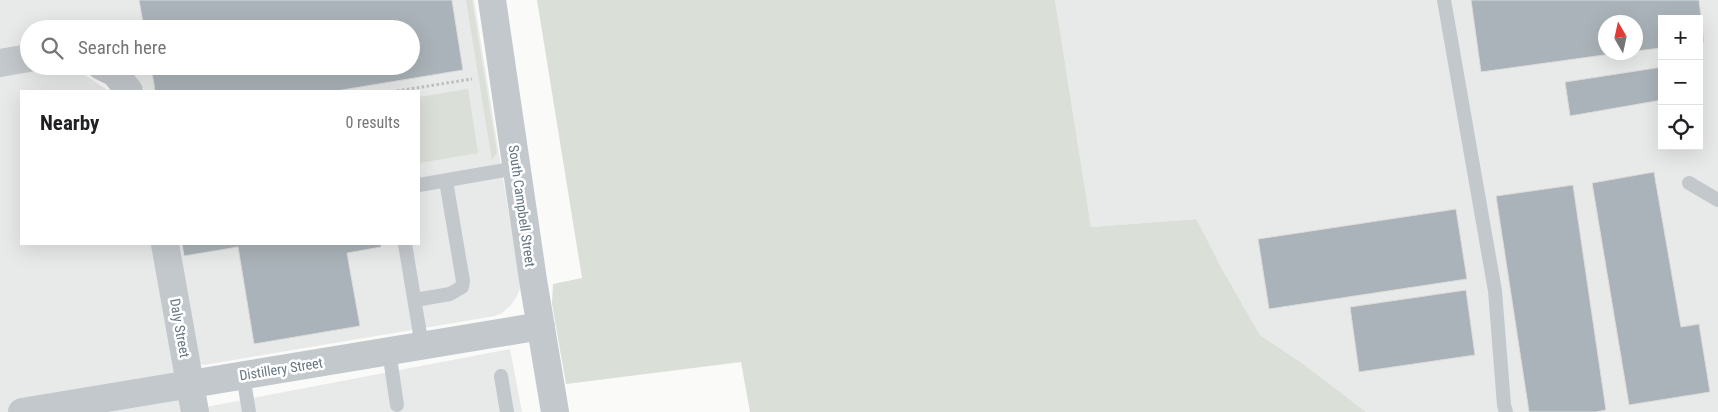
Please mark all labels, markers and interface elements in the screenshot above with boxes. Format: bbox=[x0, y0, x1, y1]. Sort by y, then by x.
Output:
north arrow bbox=[1598, 15, 1643, 60]
map controls bbox=[1658, 15, 1703, 150]
button: + bbox=[1658, 15, 1703, 60]
search box bbox=[20, 20, 420, 75]
icon: search bbox=[38, 34, 66, 62]
text: Search here bbox=[78, 36, 166, 59]
button: − bbox=[1658, 60, 1703, 105]
button: locate bbox=[1658, 105, 1703, 150]
text: Nearby bbox=[40, 111, 99, 135]
text: 0 results bbox=[345, 113, 400, 132]
street label: South Campbell Street bbox=[506, 144, 538, 268]
street label: Daly Street bbox=[167, 297, 193, 359]
street label: Distillery Street bbox=[238, 355, 324, 383]

